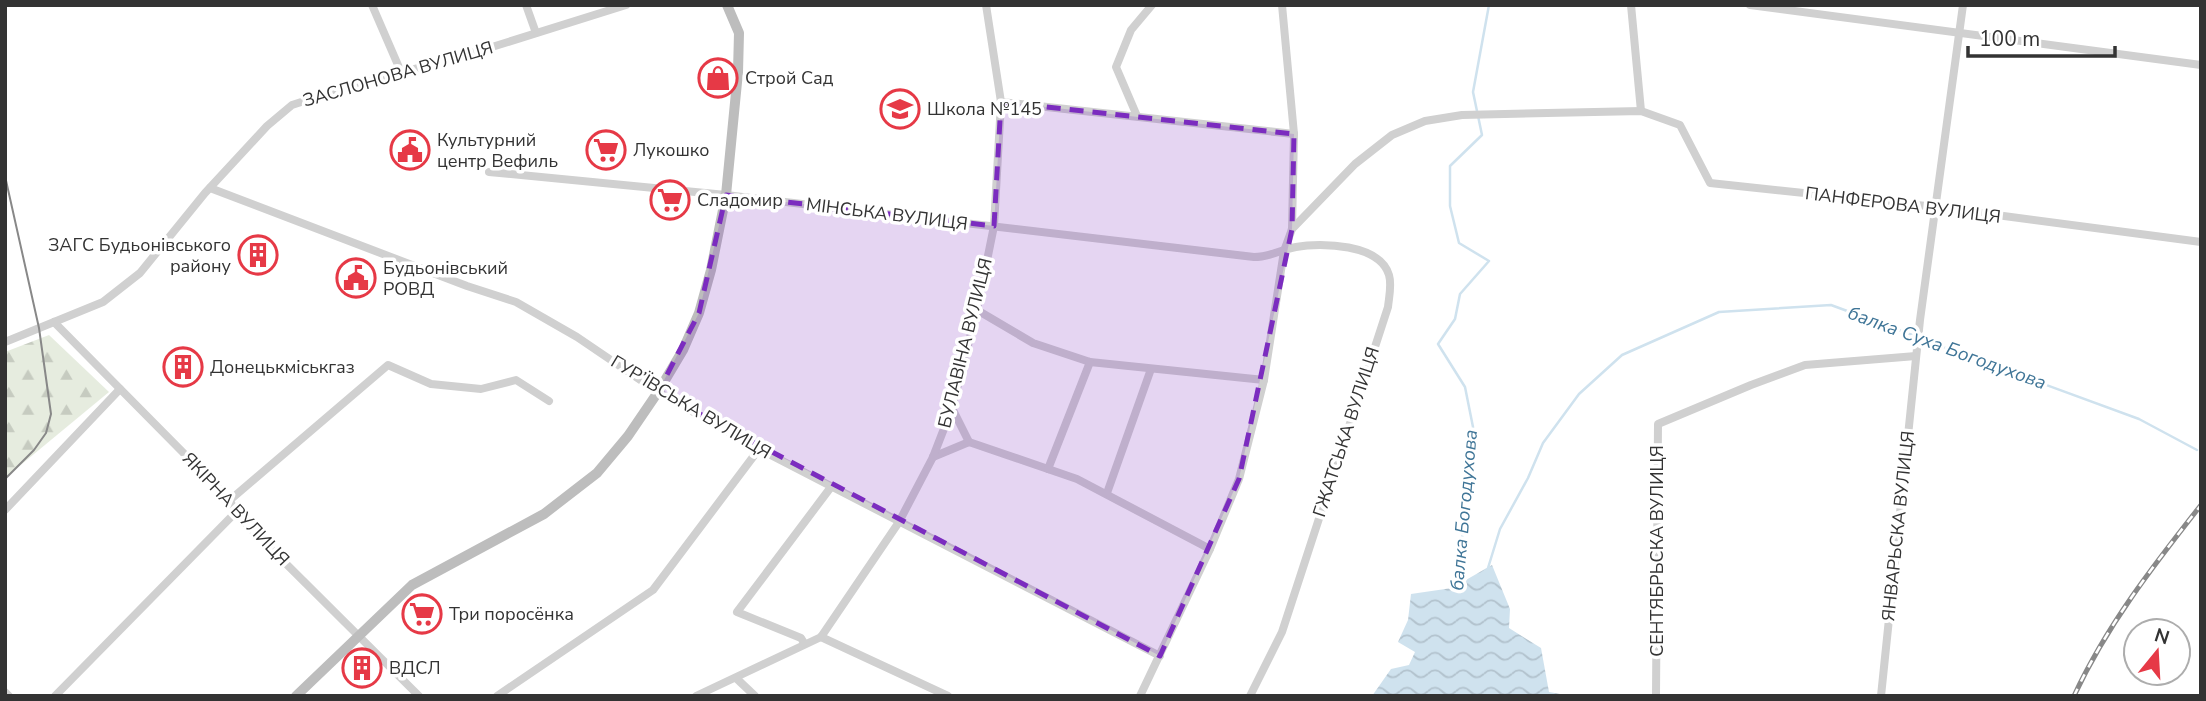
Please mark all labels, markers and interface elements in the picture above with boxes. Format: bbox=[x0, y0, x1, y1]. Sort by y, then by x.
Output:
scale bar bbox=[1968, 14, 2115, 58]
text: 100 m bbox=[1979, 25, 2040, 53]
street label: ЗАСЛОНОВА ВУЛИЦЯ bbox=[300, 35, 496, 113]
shop icon: Строй Сад bbox=[697, 57, 739, 99]
place label: Строй Сад bbox=[745, 66, 834, 90]
school or university icon: Школа №145 bbox=[879, 88, 921, 130]
place label: Школа №145 bbox=[927, 97, 1042, 121]
place label: Культурний центр Вефиль bbox=[437, 128, 558, 173]
public building icon: Культурний центр Вефиль bbox=[389, 129, 431, 171]
supermarket icon: Лукошко bbox=[585, 129, 627, 171]
place label: Лукошко bbox=[633, 138, 709, 162]
supermarket icon: Сладомир bbox=[649, 179, 691, 221]
street label: ПАНФЕРОВА ВУЛИЦЯ bbox=[1804, 181, 2002, 229]
place label: Сладомир bbox=[697, 188, 783, 212]
street label: МІНСЬКА ВУЛИЦЯ bbox=[805, 192, 969, 236]
place label: ЗАГС Будьонівського району bbox=[48, 233, 232, 278]
building icon: ЗАГС Будьонівського району bbox=[237, 234, 279, 276]
place label: Будьонівський РОВД bbox=[383, 256, 508, 301]
street label: БУЛАВІНА ВУЛИЦЯ bbox=[932, 256, 998, 430]
public building icon: Будьонівський РОВД bbox=[335, 257, 377, 299]
water label: балка Суха Богодухова bbox=[1844, 300, 2050, 396]
street label: ГЖАТСЬКА ВУЛИЦЯ bbox=[1307, 344, 1385, 520]
building icon: Донецькміськгаз bbox=[162, 346, 204, 388]
street label: ГУР’ЇВСЬКА ВУЛИЦЯ bbox=[606, 350, 776, 464]
place label: Донецькміськгаз bbox=[210, 355, 355, 379]
water label: балка Богодухова bbox=[1444, 428, 1484, 592]
street label: ЯНВАРЬСКА ВУЛИЦЯ bbox=[1876, 430, 1920, 622]
street label: СЕНТЯБРЬСКА ВУЛИЦЯ bbox=[1645, 445, 1669, 657]
street label: ЯКІРНА ВУЛИЦЯ bbox=[177, 447, 295, 571]
supermarket icon: Три поросёнка bbox=[401, 593, 443, 635]
place label: Три поросёнка bbox=[449, 602, 574, 626]
north arrow bbox=[2122, 617, 2192, 687]
text: N bbox=[2151, 622, 2173, 651]
building icon: ВДСЛ bbox=[341, 647, 383, 689]
place label: ВДСЛ bbox=[389, 656, 441, 680]

